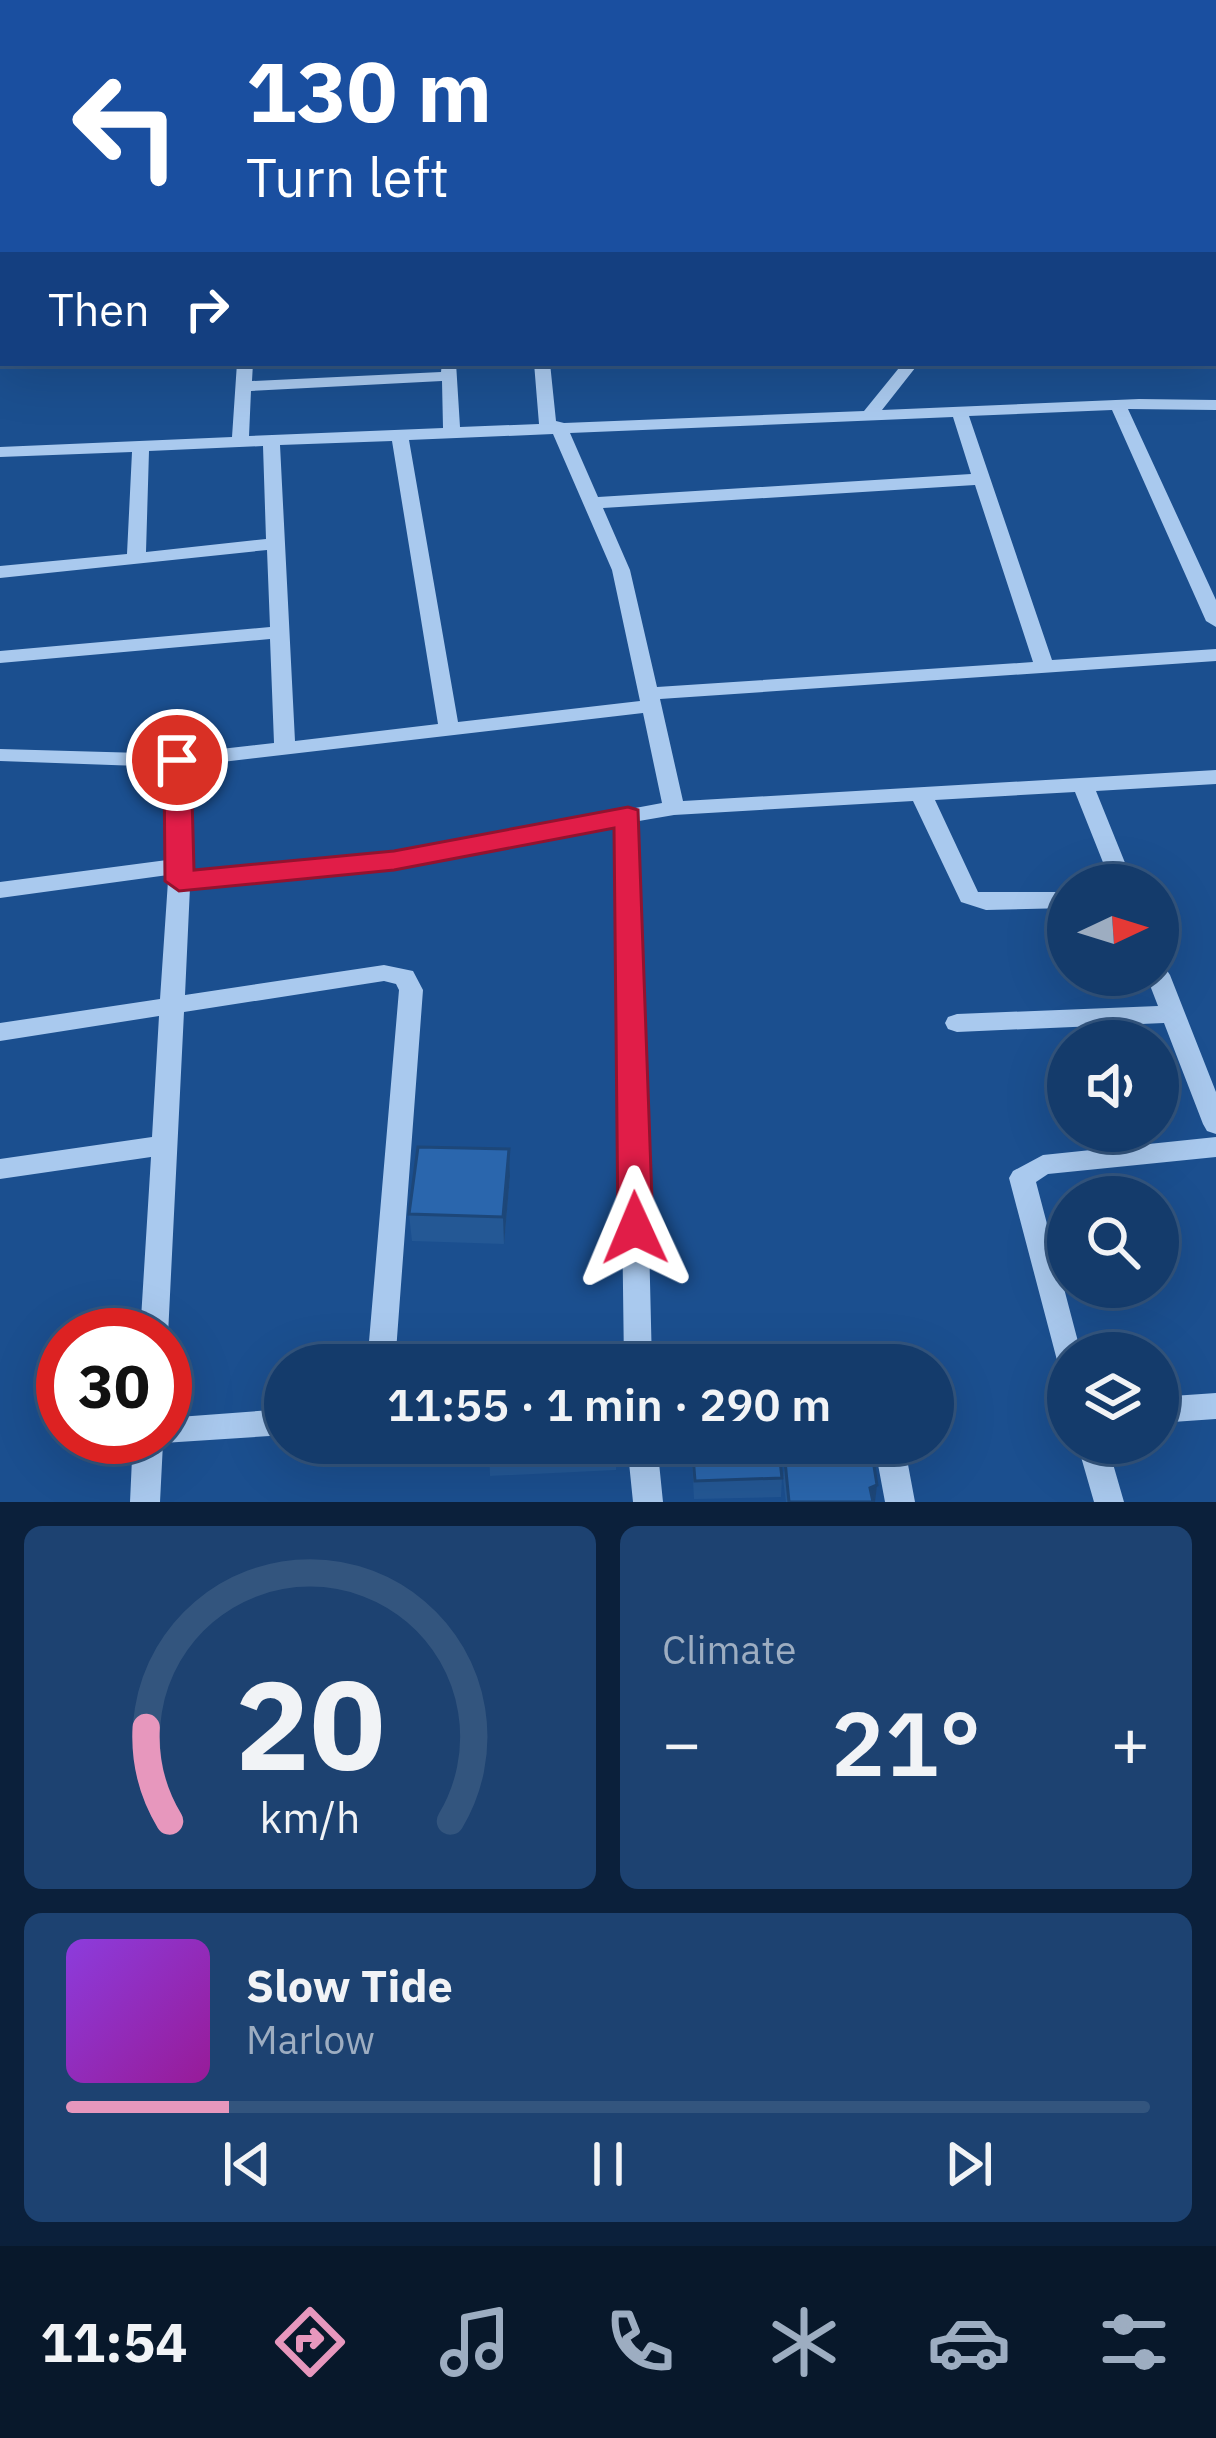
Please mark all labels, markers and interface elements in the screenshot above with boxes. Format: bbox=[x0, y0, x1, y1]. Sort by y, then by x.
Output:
text: 130 m bbox=[246, 36, 492, 145]
icon: left bbox=[48, 48, 204, 204]
text: Turn left bbox=[246, 142, 449, 212]
icon: right bbox=[174, 276, 240, 342]
text: Then bbox=[48, 280, 150, 338]
pin bbox=[126, 709, 228, 811]
icon: arrive bbox=[144, 727, 210, 793]
north arrow bbox=[1047, 864, 1179, 996]
map controls bbox=[1047, 864, 1179, 1464]
button: sound bbox=[1047, 1020, 1179, 1152]
position arrow bbox=[572, 1165, 698, 1291]
button: search bbox=[1047, 1176, 1179, 1308]
speed limit sign: 30 bbox=[36, 1308, 192, 1464]
button: layers bbox=[1047, 1332, 1179, 1464]
text: 11:55 · 1 min · 290 m bbox=[387, 1375, 831, 1433]
text: Climate bbox=[662, 1624, 796, 1675]
text: 20 bbox=[235, 1642, 385, 1804]
text: 21° bbox=[831, 1684, 981, 1801]
text: − bbox=[662, 1699, 702, 1785]
text: + bbox=[1110, 1699, 1150, 1785]
text: km/h bbox=[260, 1788, 360, 1844]
text: Slow Tide bbox=[246, 1956, 453, 2014]
text: Marlow bbox=[246, 2014, 375, 2065]
icon: previous bbox=[214, 2131, 280, 2197]
icon: pause bbox=[575, 2131, 641, 2197]
icon: next bbox=[936, 2131, 1002, 2197]
icon: directions bbox=[268, 2300, 352, 2384]
icon: music bbox=[433, 2300, 517, 2384]
icon: phone bbox=[598, 2300, 682, 2384]
icon: climate bbox=[762, 2300, 846, 2384]
icon: car bbox=[927, 2300, 1011, 2384]
icon: filters bbox=[1092, 2300, 1176, 2384]
text: 11:54 bbox=[40, 2307, 188, 2377]

